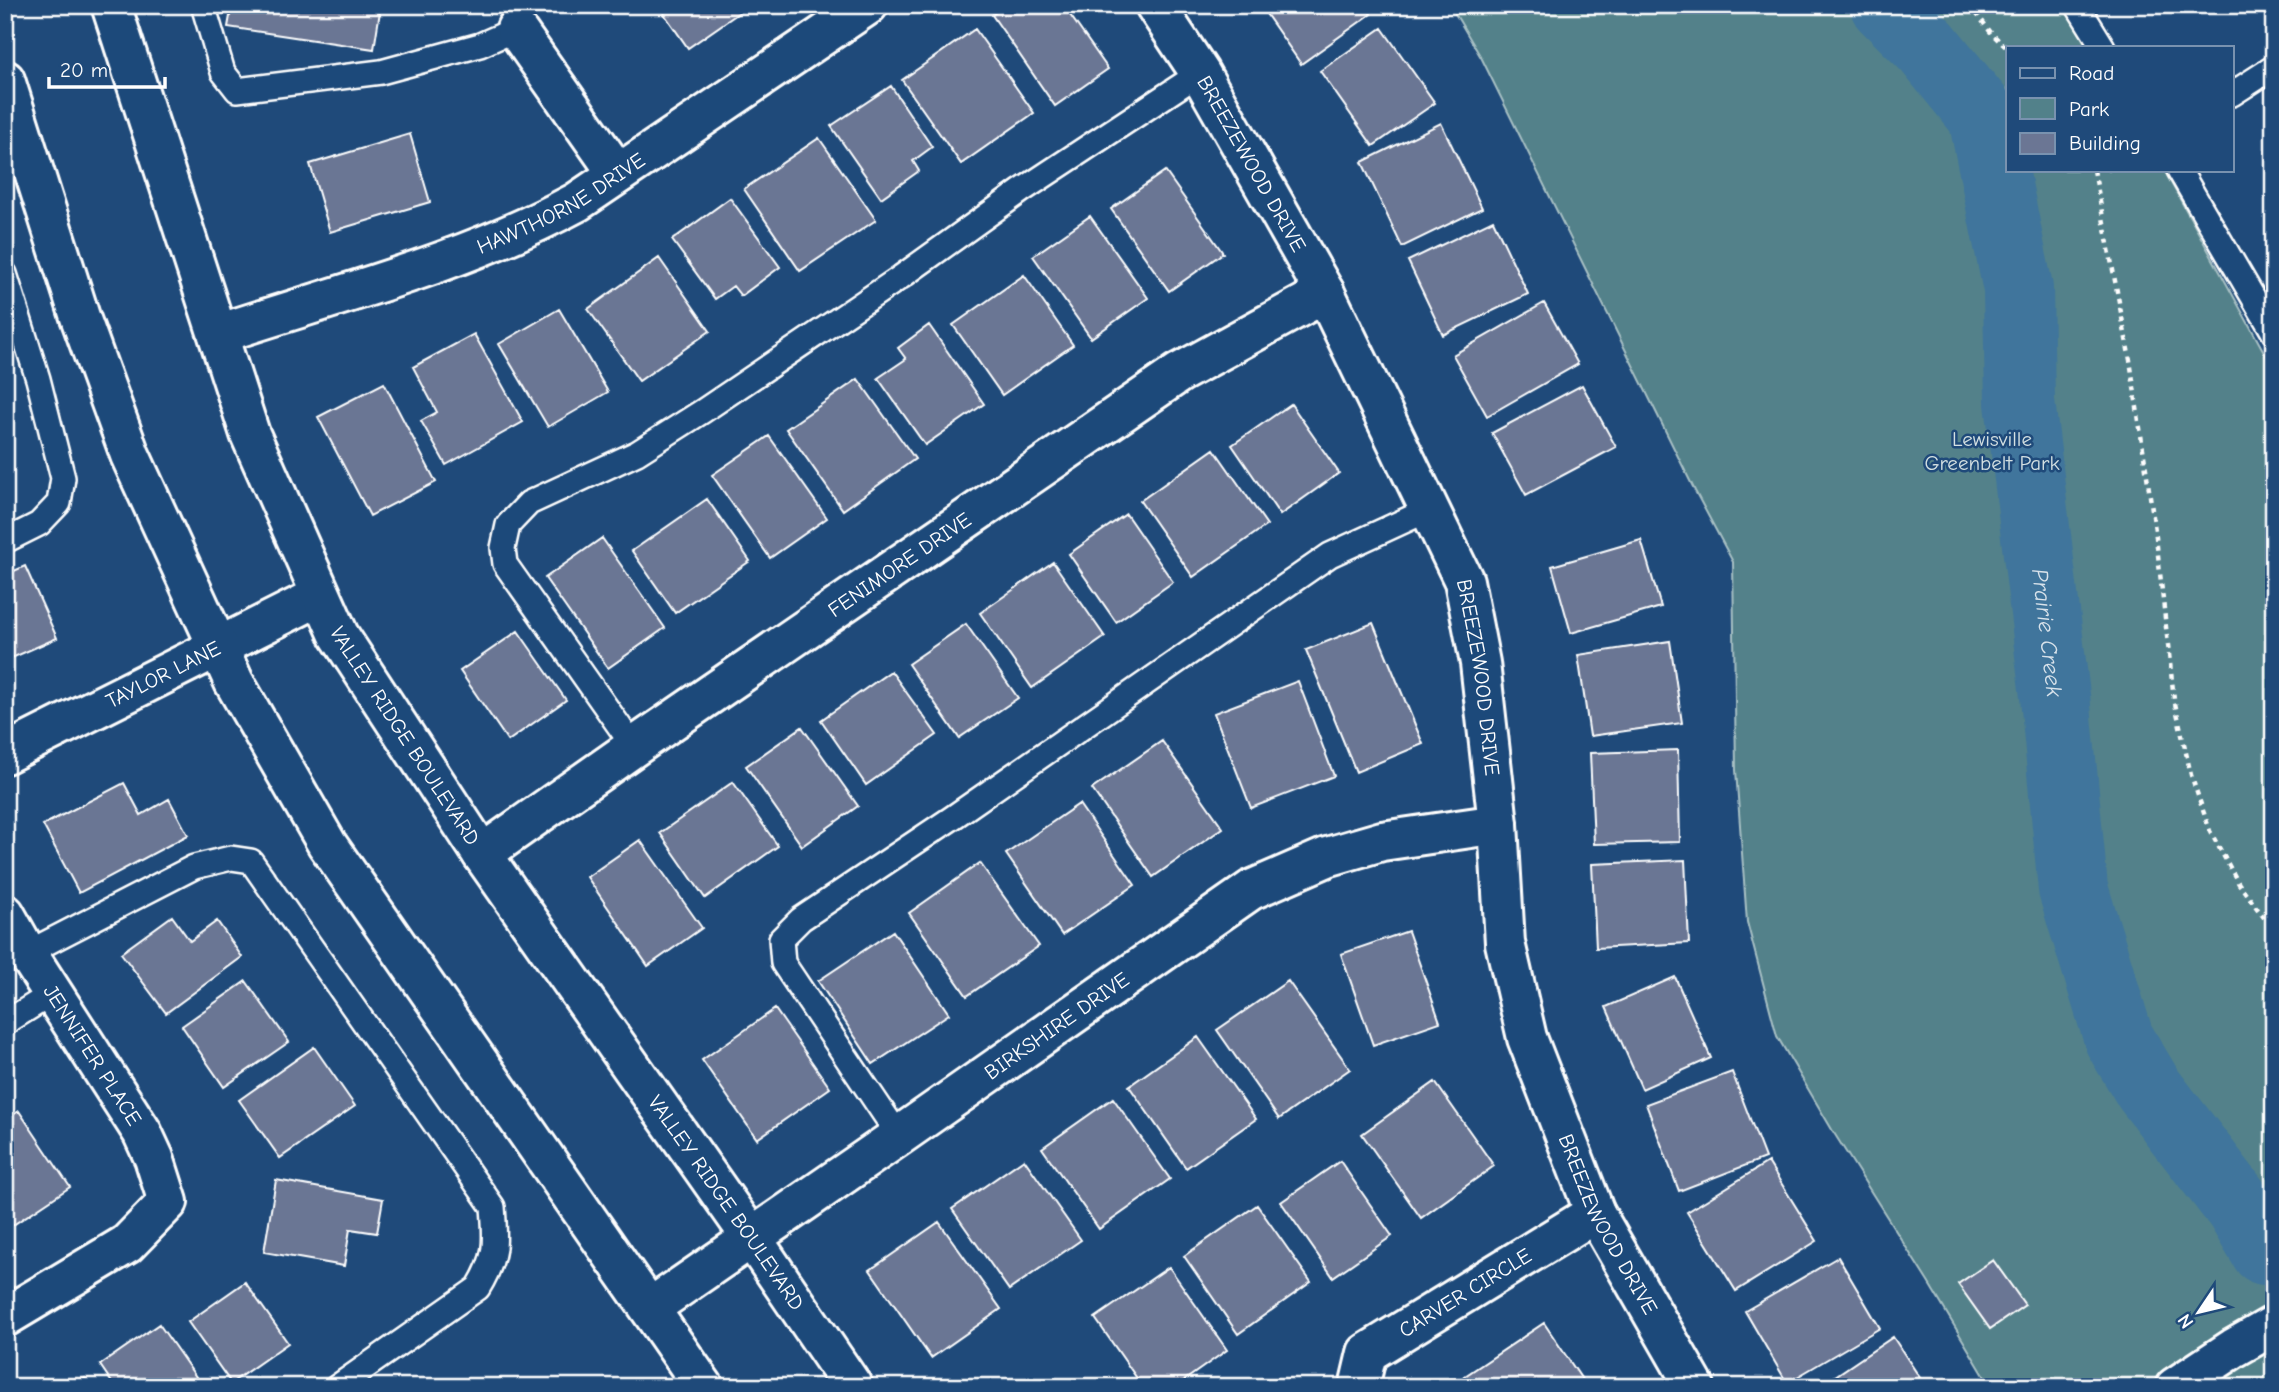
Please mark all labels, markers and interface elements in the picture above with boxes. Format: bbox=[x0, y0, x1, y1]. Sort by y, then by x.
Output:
scale bar bbox=[49, 46, 164, 90]
legend bbox=[2006, 46, 2234, 172]
text: 20 m bbox=[60, 58, 108, 82]
text: Road bbox=[2069, 61, 2114, 85]
street label: BREEZEWOOD DRIVE bbox=[1192, 72, 1311, 256]
text: Park bbox=[2069, 97, 2109, 121]
text: Building bbox=[2069, 131, 2141, 155]
street label: HAWTHORNE DRIVE bbox=[473, 148, 649, 259]
park label: Lewisville Greenbelt Park bbox=[1924, 427, 2060, 475]
street label: FENIMORE DRIVE bbox=[824, 507, 976, 622]
water label: Prairie Creek bbox=[2026, 567, 2068, 699]
street label: BREEZEWOOD DRIVE bbox=[1452, 577, 1505, 777]
street label: VALLEY RIDGE BOULEVARD bbox=[325, 623, 485, 849]
street label: TAYLOR LANE bbox=[102, 636, 224, 713]
street label: BIRKSHIRE DRIVE bbox=[980, 967, 1134, 1085]
street label: JENNIFER PLACE bbox=[39, 980, 147, 1130]
street label: VALLEY RIDGE BOULEVARD bbox=[643, 1091, 809, 1315]
street label: BREEZEWOOD DRIVE bbox=[1554, 1131, 1663, 1319]
street label: CARVER CIRCLE bbox=[1394, 1243, 1536, 1342]
north arrow bbox=[2164, 1276, 2234, 1346]
text: N bbox=[2173, 1310, 2198, 1333]

